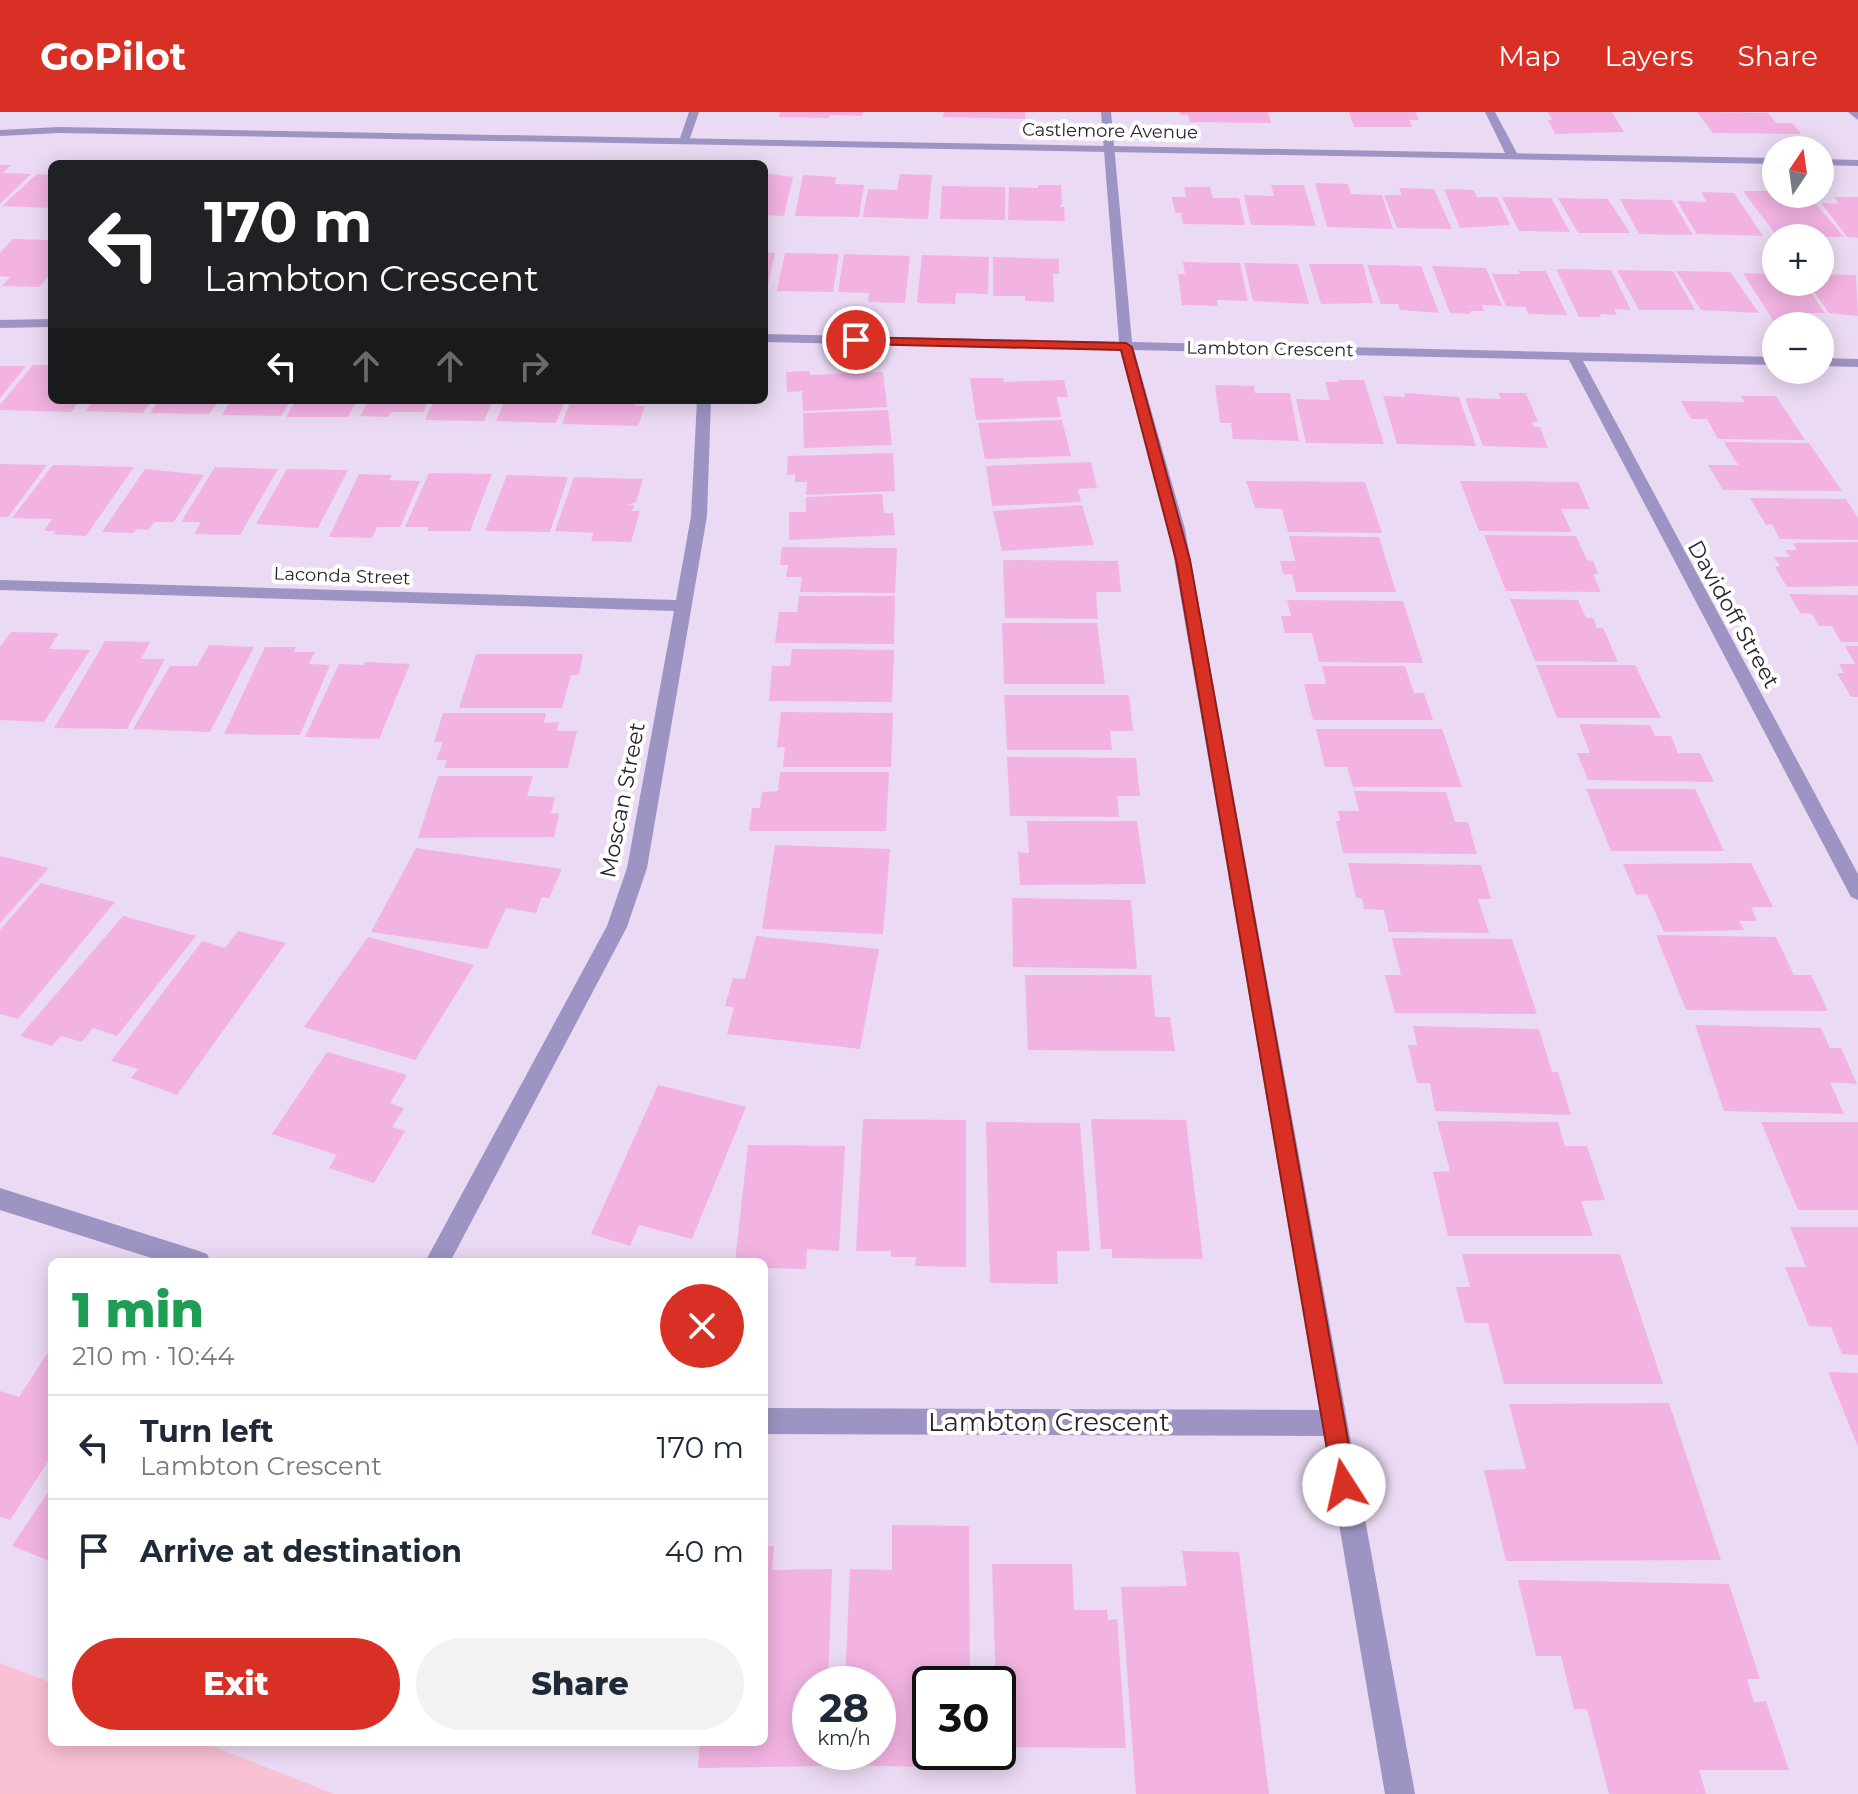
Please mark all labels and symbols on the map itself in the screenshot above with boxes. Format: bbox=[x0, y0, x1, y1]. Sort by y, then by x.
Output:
street label: Castlemore Avenue bbox=[1022, 118, 1198, 144]
north arrow bbox=[1762, 136, 1834, 208]
pin bbox=[822, 306, 890, 374]
street label: Lambton Crescent bbox=[1186, 337, 1354, 361]
street label: Davidoff Street bbox=[1682, 536, 1785, 693]
street label: Laconda Street bbox=[273, 563, 411, 589]
street label: Moscan Street bbox=[594, 720, 651, 880]
street label: Lambton Crescent bbox=[928, 1406, 1170, 1438]
position arrow bbox=[1302, 1443, 1386, 1527]
speed limit sign: 30 bbox=[912, 1666, 1016, 1770]

